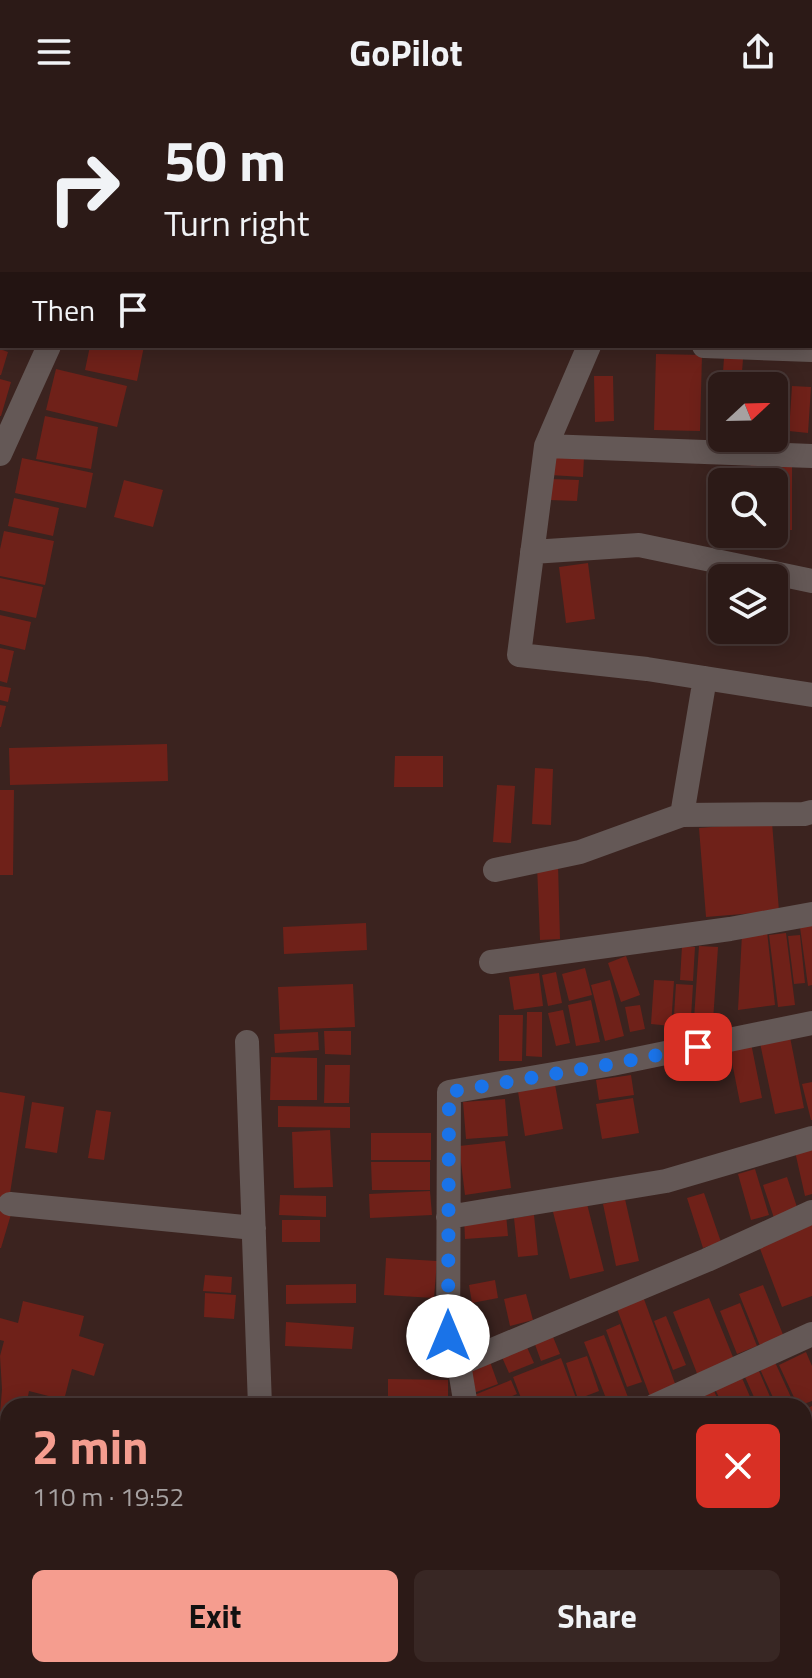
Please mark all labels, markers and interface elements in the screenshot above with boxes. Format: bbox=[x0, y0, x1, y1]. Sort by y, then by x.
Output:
text: GoPilot bbox=[349, 25, 463, 80]
icon: menu bbox=[32, 30, 76, 74]
icon: share bbox=[736, 30, 780, 74]
text: 50 m bbox=[164, 118, 286, 203]
icon: right bbox=[32, 136, 136, 240]
text: Turn right bbox=[164, 195, 309, 250]
text: Then bbox=[32, 287, 95, 333]
icon: arrive bbox=[111, 288, 155, 332]
north arrow bbox=[708, 372, 788, 452]
map controls bbox=[708, 372, 788, 644]
button: search bbox=[708, 468, 788, 548]
button: layers bbox=[708, 564, 788, 644]
pin bbox=[664, 1013, 732, 1081]
icon: arrive bbox=[676, 1025, 720, 1069]
position arrow bbox=[406, 1294, 490, 1378]
text: 2 min bbox=[32, 1410, 149, 1483]
button: close bbox=[696, 1424, 780, 1508]
text: 110 m · 19:52 bbox=[32, 1477, 184, 1516]
button: Exit bbox=[32, 1570, 398, 1662]
button: Share bbox=[414, 1570, 780, 1662]

